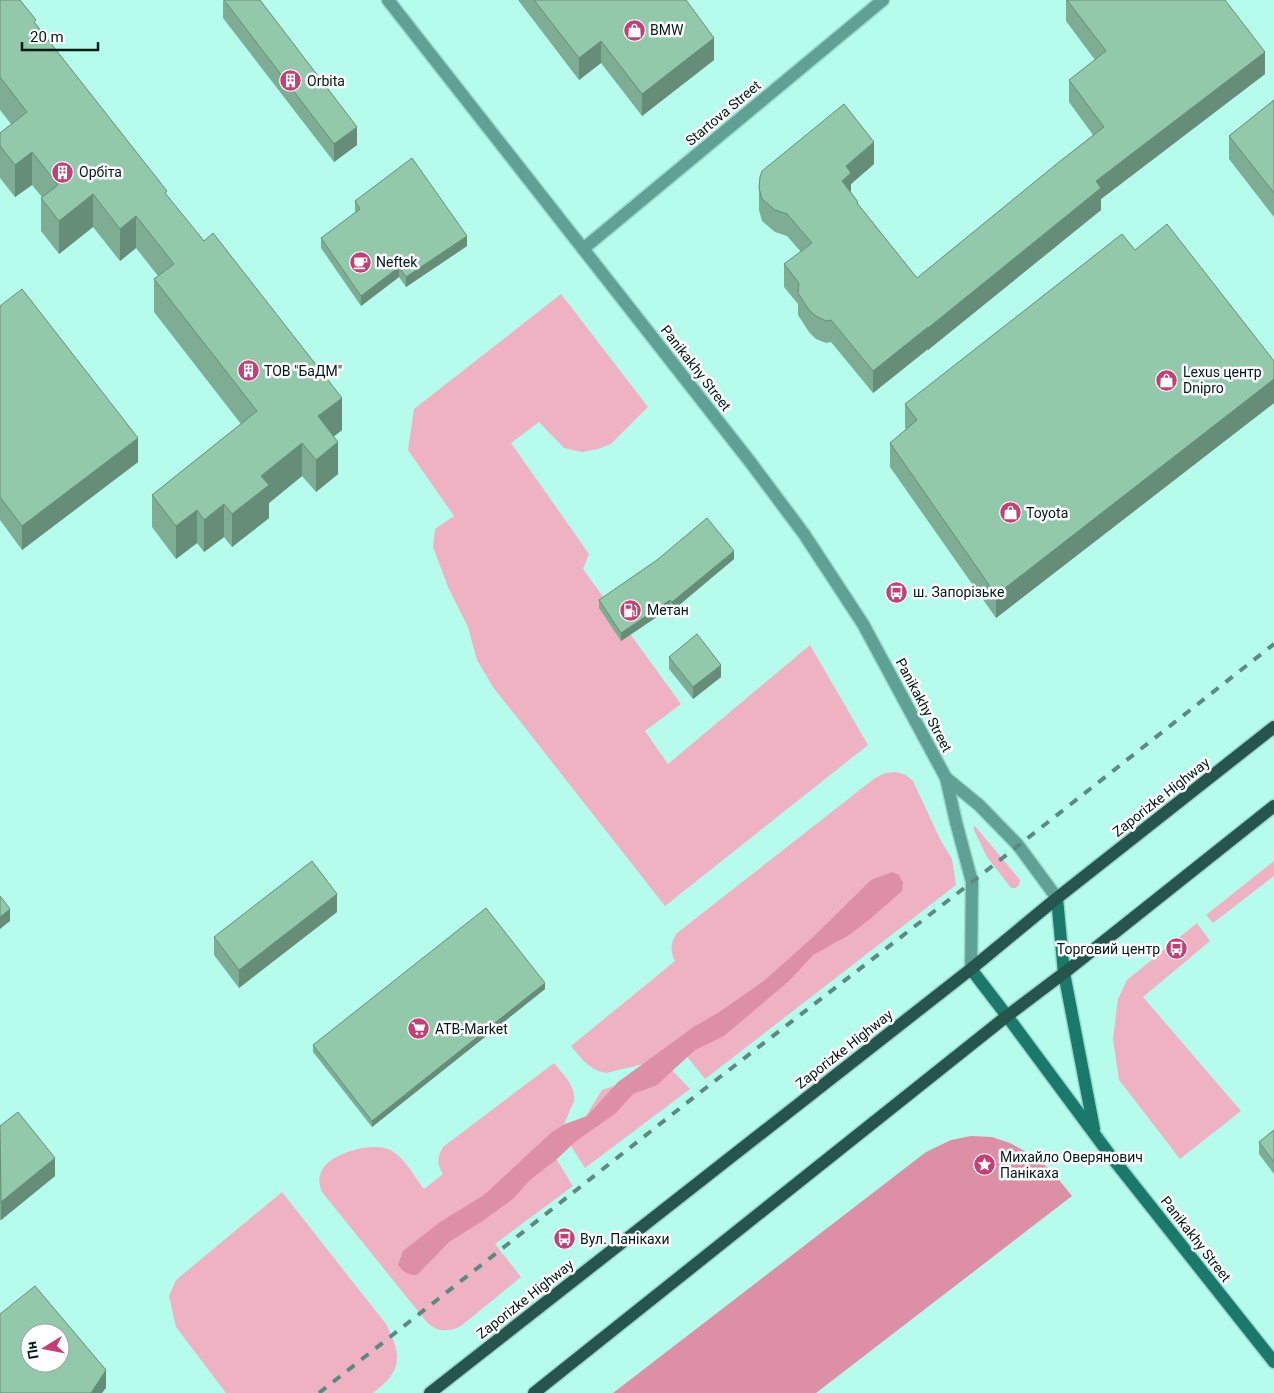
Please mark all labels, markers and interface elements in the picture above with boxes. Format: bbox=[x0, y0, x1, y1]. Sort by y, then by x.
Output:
shop icon: BMW bbox=[622, 18, 646, 42]
scale bar bbox=[22, 20, 99, 52]
place label: BMW bbox=[650, 22, 684, 38]
text: 20 m bbox=[30, 28, 64, 46]
building icon: Orbita bbox=[279, 69, 303, 93]
place label: Orbita bbox=[307, 73, 345, 89]
street label: Startova Street bbox=[682, 77, 764, 149]
building icon: Орбіта bbox=[51, 160, 75, 184]
place label: Орбіта bbox=[79, 164, 122, 180]
cafe icon: Neftek bbox=[348, 250, 372, 274]
place label: Neftek bbox=[376, 254, 418, 270]
street label: Panikakhy Street bbox=[658, 322, 735, 414]
building icon: ТОВ "БаДМ" bbox=[236, 359, 260, 383]
place label: ТОВ "БаДМ" bbox=[264, 363, 342, 379]
place label: Lexus центр Dnipro bbox=[1183, 364, 1262, 396]
shop icon: Lexus центр Dnipro bbox=[1155, 368, 1179, 392]
shop icon: Toyota bbox=[998, 501, 1022, 525]
place label: Toyota bbox=[1026, 505, 1068, 521]
bus stop icon: ш. Запорізьке bbox=[885, 580, 909, 604]
place label: ш. Запорізьке bbox=[913, 584, 1004, 600]
fuel station icon: Метан bbox=[619, 598, 643, 622]
place label: Метан bbox=[647, 602, 689, 618]
street label: Panikakhy Street bbox=[893, 655, 956, 755]
street label: Zaporizke Highway bbox=[1109, 754, 1213, 840]
bus stop icon: Торговий центр bbox=[1164, 937, 1188, 961]
place label: Торговий центр bbox=[1057, 941, 1160, 957]
street label: Zaporizke Highway bbox=[792, 1006, 896, 1092]
supermarket icon: ATB-Market bbox=[407, 1017, 431, 1041]
place label: ATB-Market bbox=[435, 1021, 508, 1037]
place label: Михайло Оверянович Панікаха bbox=[1000, 1149, 1143, 1181]
place icon: Михайло Оверянович Панікаха bbox=[972, 1153, 996, 1177]
street label: Panikakhy Street bbox=[1158, 1193, 1235, 1285]
bus stop icon: Вул. Панікахи bbox=[552, 1227, 576, 1251]
place label: Вул. Панікахи bbox=[580, 1231, 670, 1247]
street label: Zaporizke Highway bbox=[473, 1256, 577, 1342]
north arrow bbox=[20, 1323, 70, 1373]
text: Пн bbox=[23, 1340, 42, 1360]

